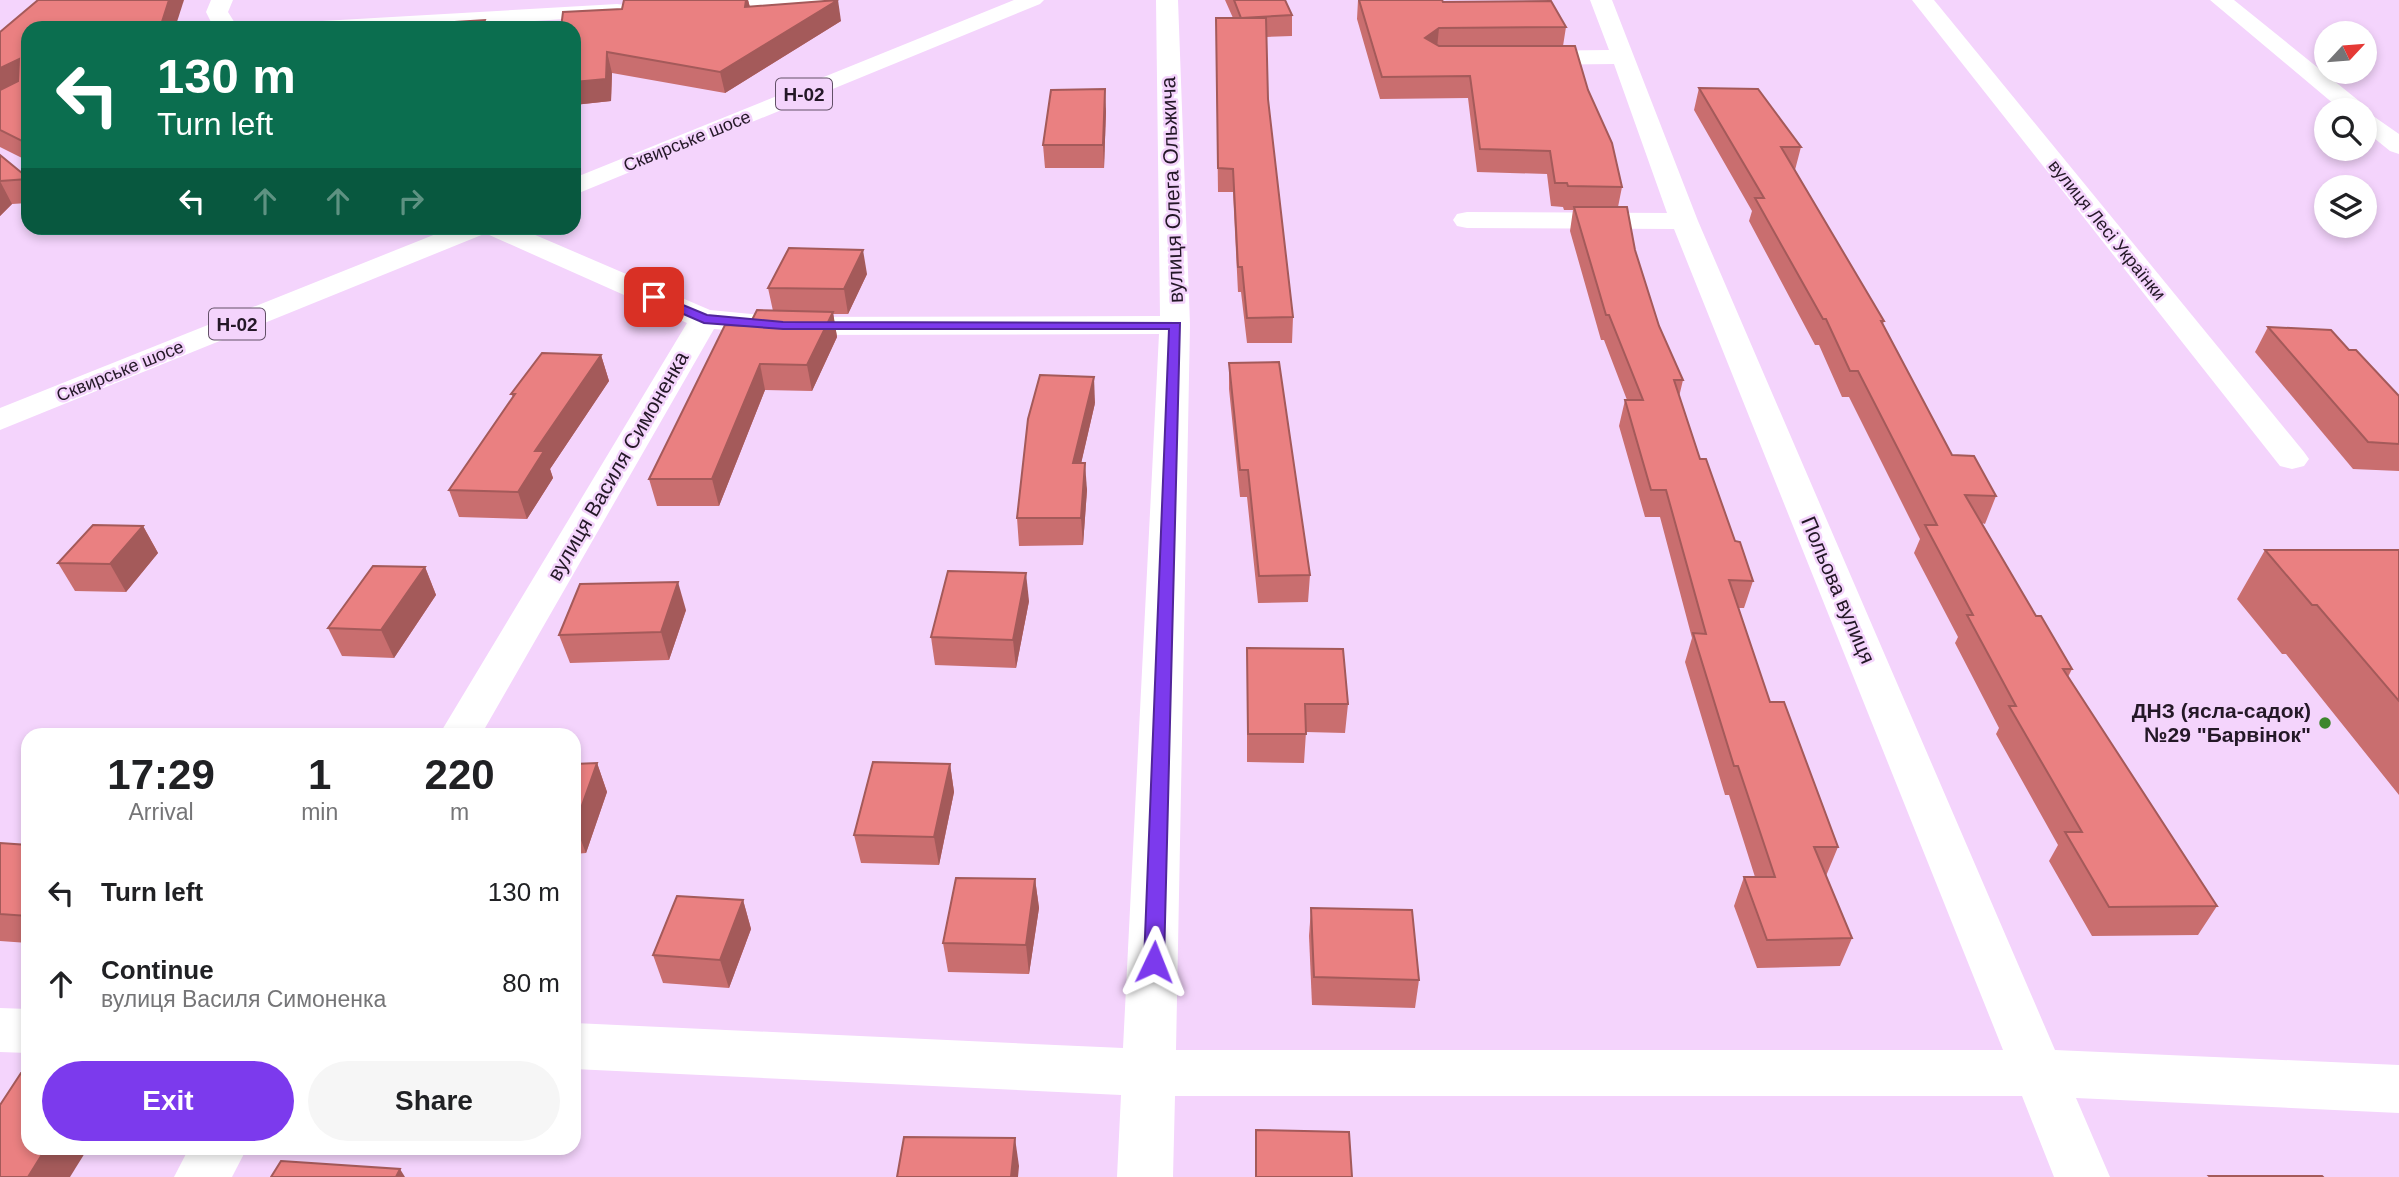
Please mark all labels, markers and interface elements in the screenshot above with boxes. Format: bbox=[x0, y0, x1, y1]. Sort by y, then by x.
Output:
north arrow bbox=[2314, 21, 2376, 84]
map controls bbox=[2314, 21, 2377, 238]
icon: left bbox=[42, 49, 133, 140]
text: 130 m bbox=[157, 49, 296, 103]
street label: вулиця Олега Ольжича bbox=[1156, 76, 1187, 304]
road number: Н-02 bbox=[776, 78, 832, 110]
button: search bbox=[2314, 98, 2377, 161]
text: Turn left bbox=[157, 106, 273, 142]
street label: Сквирське шосе bbox=[620, 106, 754, 176]
street label: вулиця Лесі Українки bbox=[2044, 156, 2170, 304]
button: layers bbox=[2314, 175, 2377, 238]
icon: left bbox=[173, 182, 211, 220]
icon: ahead bbox=[246, 182, 284, 220]
icon: ahead bbox=[319, 182, 357, 220]
icon: right bbox=[392, 182, 430, 220]
pin bbox=[624, 267, 684, 327]
icon: arrive bbox=[635, 278, 673, 316]
road number: Н-02 bbox=[209, 308, 265, 340]
street label: Сквирське шосе bbox=[53, 336, 187, 406]
street label: вулиця Василя Симоненка bbox=[542, 347, 693, 584]
street label: Польова вулиця bbox=[1797, 513, 1880, 667]
place label: ДНЗ (ясла-садок) №29 "Барвінок" bbox=[2132, 699, 2311, 746]
marker: ДНЗ (ясла-садок) №29 "Барвінок" bbox=[2317, 715, 2333, 731]
text: 17:29 bbox=[107, 751, 215, 798]
text: 1 bbox=[308, 751, 331, 798]
text: 220 bbox=[425, 751, 495, 798]
text: Arrival bbox=[128, 799, 194, 825]
text: min bbox=[301, 799, 338, 825]
text: m bbox=[450, 799, 469, 825]
icon: left bbox=[42, 874, 80, 912]
text: Turn left bbox=[101, 877, 203, 907]
text: 130 m bbox=[488, 877, 560, 907]
position arrow bbox=[1117, 925, 1191, 999]
text: Continue bbox=[101, 955, 214, 985]
icon: ahead bbox=[42, 965, 80, 1003]
text: 80 m bbox=[502, 968, 560, 998]
text: вулиця Василя Симоненка bbox=[101, 986, 386, 1012]
button: Exit bbox=[42, 1061, 294, 1141]
button: Share bbox=[308, 1061, 560, 1141]

